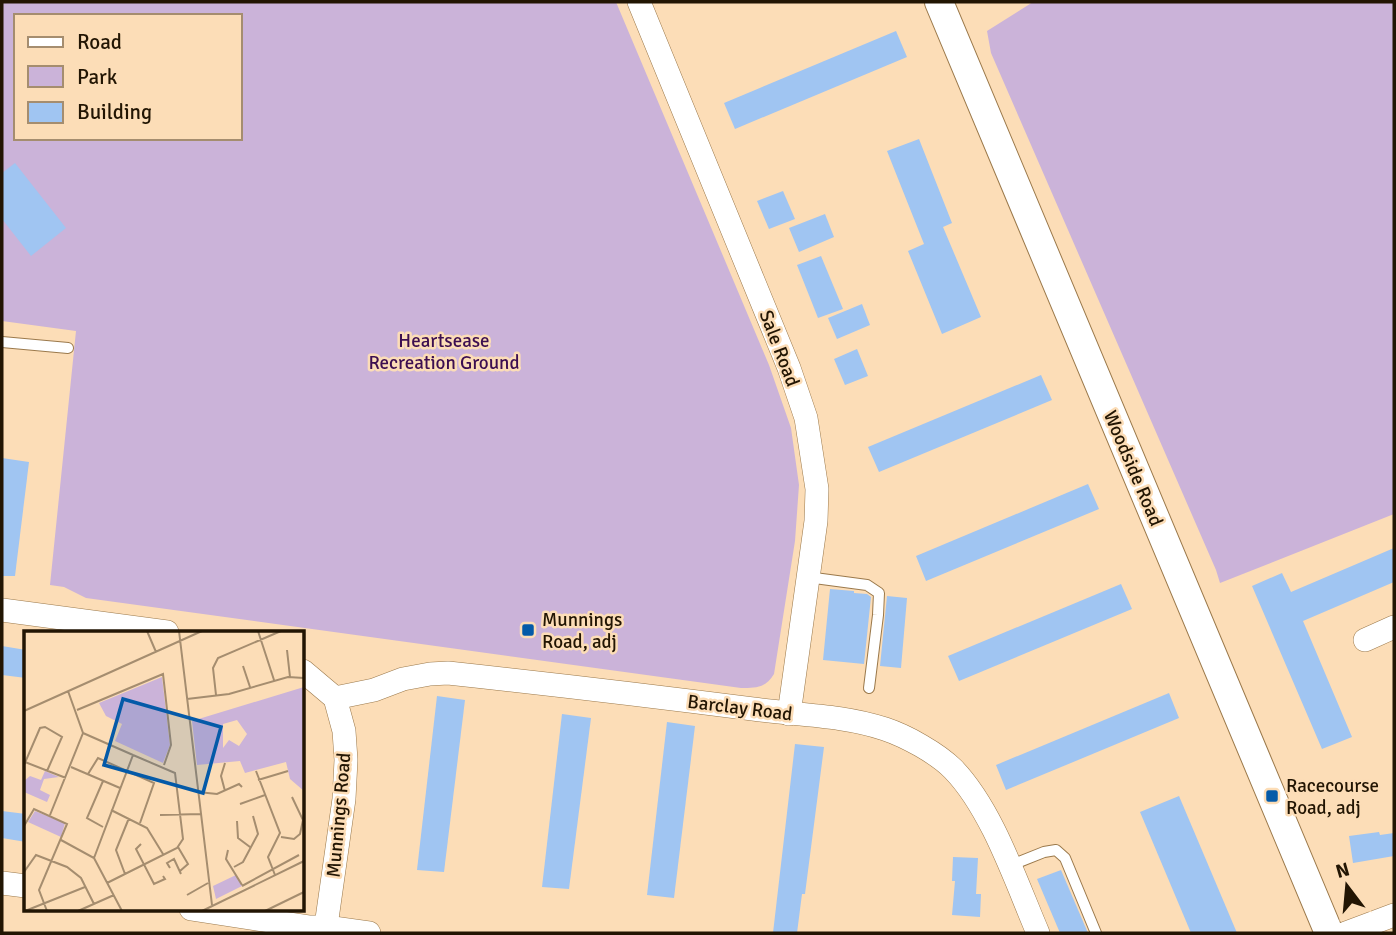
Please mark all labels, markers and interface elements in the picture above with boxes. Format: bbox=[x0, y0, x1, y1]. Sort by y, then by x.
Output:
legend bbox=[14, 14, 242, 140]
text: Road bbox=[77, 29, 122, 55]
text: Park bbox=[77, 64, 118, 90]
text: Building bbox=[77, 99, 152, 125]
street label: Sale Road bbox=[754, 307, 805, 390]
park label: Heartsease Recreation Ground bbox=[368, 329, 520, 375]
street label: Woodside Road bbox=[1098, 407, 1168, 530]
place label: Munnings Road, adj bbox=[542, 608, 622, 654]
marker: Munnings Road, adj bbox=[520, 622, 536, 638]
inset map bbox=[24, 631, 304, 911]
street label: Barclay Road bbox=[686, 690, 794, 726]
street label: Munnings Road bbox=[322, 752, 356, 878]
place label: Racecourse Road, adj bbox=[1286, 774, 1379, 820]
marker: Racecourse Road, adj bbox=[1264, 788, 1280, 804]
north arrow bbox=[1312, 851, 1382, 921]
text: N bbox=[1333, 857, 1352, 884]

